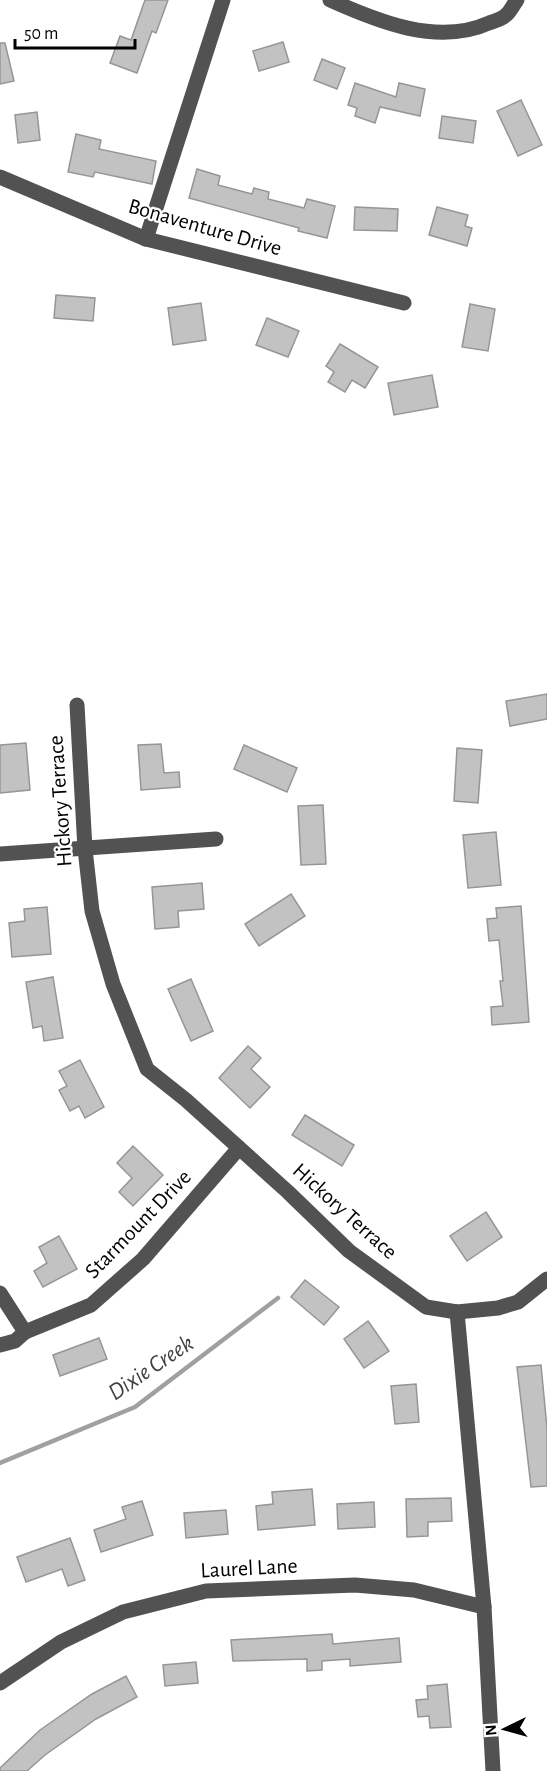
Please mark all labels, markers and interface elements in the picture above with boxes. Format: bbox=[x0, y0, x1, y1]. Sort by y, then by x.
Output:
scale bar bbox=[15, 12, 135, 50]
text: 50 m bbox=[24, 25, 58, 43]
street label: Bonaventure Drive bbox=[126, 195, 284, 259]
street label: Hickory Terrace bbox=[44, 735, 76, 867]
street label: Hickory Terrace bbox=[289, 1159, 401, 1263]
street label: Starmount Drive bbox=[81, 1165, 195, 1283]
water label: Dixie Creek bbox=[104, 1331, 198, 1405]
street label: Laurel Lane bbox=[200, 1554, 298, 1582]
north arrow bbox=[475, 1699, 535, 1759]
text: N bbox=[483, 1724, 500, 1736]

